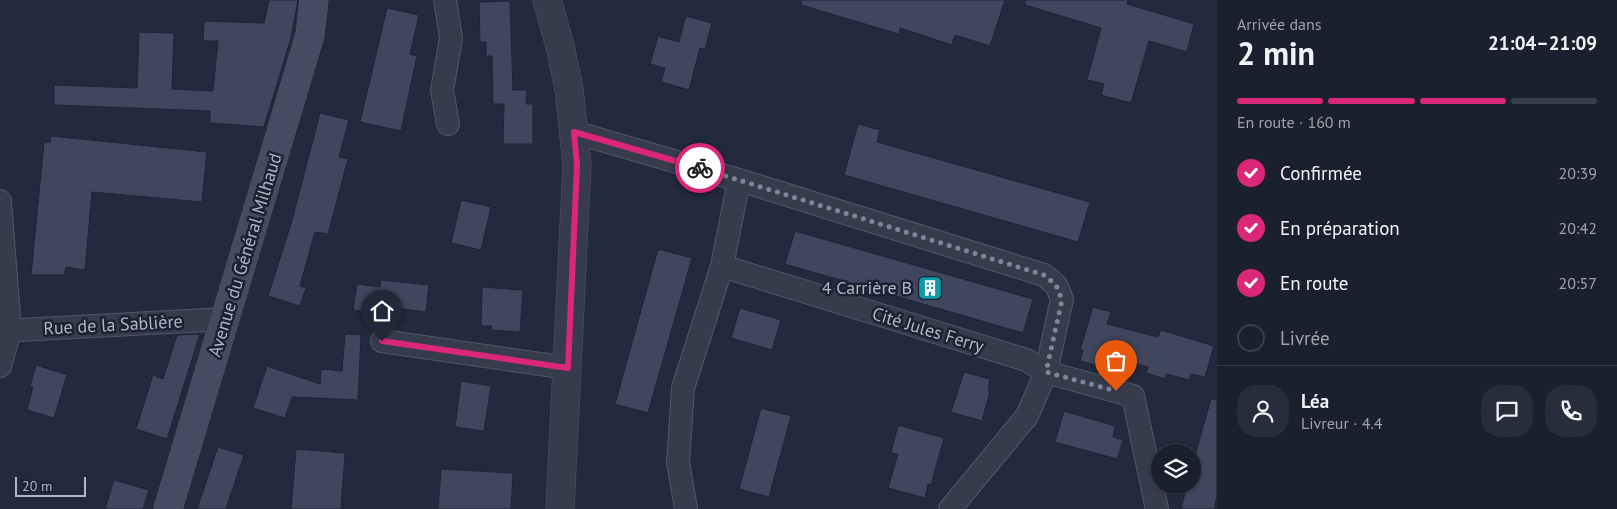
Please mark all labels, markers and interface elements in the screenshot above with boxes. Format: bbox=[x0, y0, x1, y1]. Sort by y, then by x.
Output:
text: Arrivée dans bbox=[1237, 14, 1321, 34]
text: 21:04–21:09 bbox=[1488, 31, 1597, 55]
text: 2 min bbox=[1237, 32, 1315, 74]
text: En route · 160 m bbox=[1237, 112, 1351, 132]
courier bbox=[675, 143, 725, 193]
street label: Avenue du Général Milhaud bbox=[203, 150, 287, 360]
icon: bike bbox=[686, 154, 714, 182]
icon: check bbox=[1237, 159, 1265, 187]
text: Confirmée bbox=[1280, 161, 1362, 185]
text: 20:39 bbox=[1559, 163, 1597, 183]
icon: check bbox=[1237, 214, 1265, 242]
text: En préparation bbox=[1280, 216, 1400, 240]
text: 20:42 bbox=[1559, 218, 1597, 238]
icon: check bbox=[1237, 269, 1265, 297]
text: En route bbox=[1280, 271, 1348, 295]
text: 20:57 bbox=[1559, 273, 1597, 293]
building icon: 4 Carrière B bbox=[917, 275, 943, 301]
place label: 4 Carrière B bbox=[822, 276, 912, 299]
pin bbox=[361, 290, 403, 341]
icon: home bbox=[368, 297, 396, 325]
street label: Cité Jules Ferry bbox=[869, 302, 987, 358]
street label: Rue de la Sablière bbox=[43, 309, 183, 340]
text: Livrée bbox=[1280, 326, 1330, 350]
pin bbox=[1095, 340, 1137, 391]
icon: bag bbox=[1102, 347, 1130, 375]
button: person bbox=[1237, 385, 1289, 437]
button: chat bbox=[1481, 385, 1533, 437]
button: phone bbox=[1545, 385, 1597, 437]
text: Léa bbox=[1301, 389, 1329, 413]
text: Livreur · 4.4 bbox=[1301, 413, 1383, 433]
map controls bbox=[1151, 444, 1201, 494]
button: layers bbox=[1151, 444, 1201, 494]
scale bar bbox=[15, 474, 86, 497]
text: 20 m bbox=[22, 477, 52, 495]

